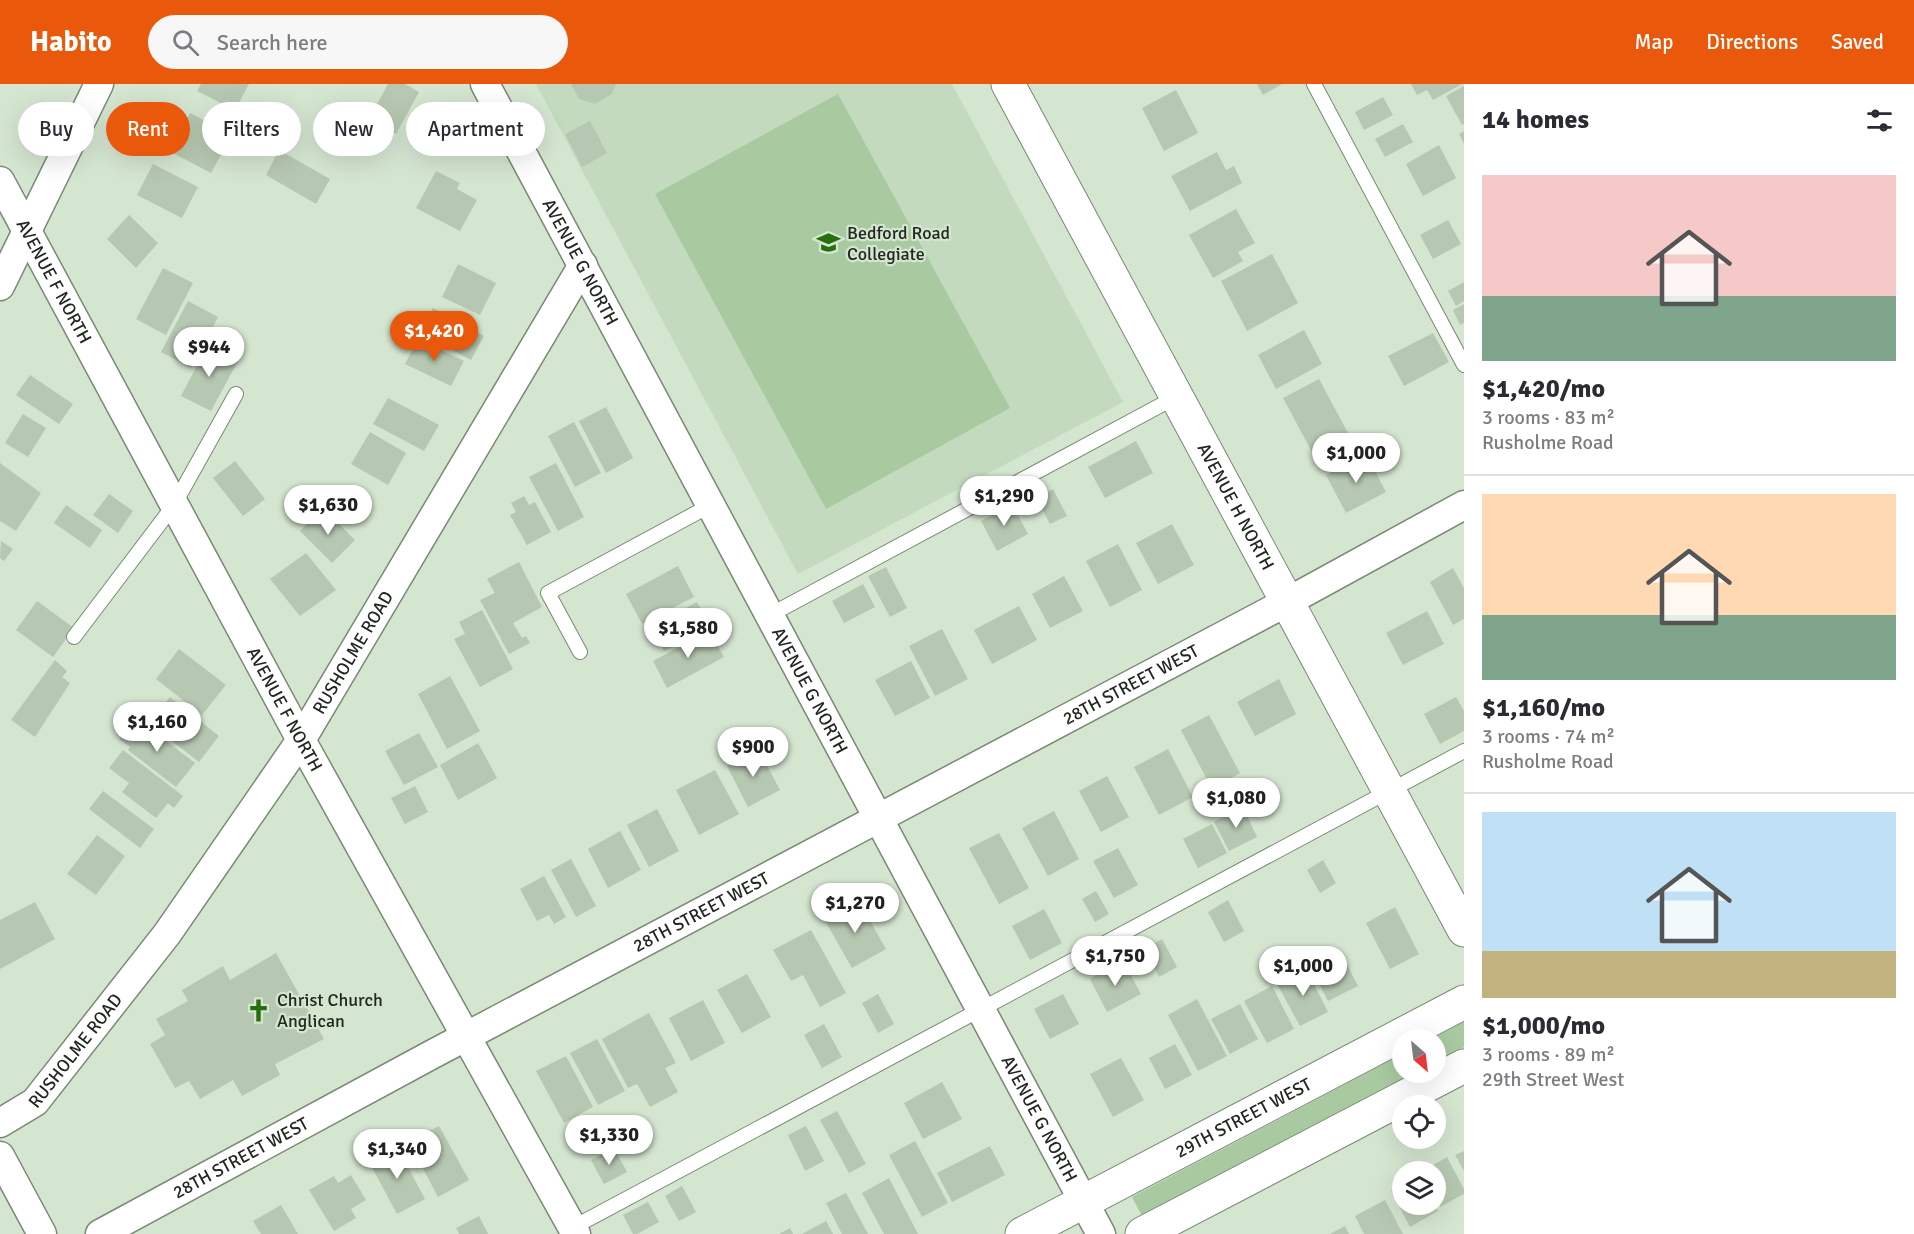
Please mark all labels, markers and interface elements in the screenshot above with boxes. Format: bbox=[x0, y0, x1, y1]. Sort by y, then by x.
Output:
search box bbox=[148, 15, 568, 69]
text: Habito bbox=[30, 25, 112, 59]
icon: search bbox=[169, 26, 202, 59]
text: Search here bbox=[217, 29, 328, 56]
text: Map bbox=[1635, 29, 1673, 55]
text: Directions bbox=[1706, 29, 1798, 55]
text: Saved bbox=[1831, 29, 1884, 55]
chip: Buy bbox=[18, 102, 94, 156]
chip: Rent bbox=[106, 102, 190, 156]
chip: Filters bbox=[202, 102, 301, 156]
chip: New bbox=[313, 102, 394, 156]
chip: Apartment bbox=[406, 102, 545, 156]
text: 14 homes bbox=[1482, 104, 1589, 136]
icon: filters bbox=[1863, 104, 1896, 137]
street label: AVENUE G NORTH bbox=[538, 195, 623, 329]
icon: home bbox=[1635, 214, 1743, 322]
street label: AVENUE F NORTH bbox=[12, 215, 96, 347]
place label: Bedford Road Collegiate bbox=[847, 222, 950, 265]
school or university icon: Bedford Road Collegiate bbox=[816, 230, 842, 256]
pin: $1,420 bbox=[385, 311, 483, 362]
text: $1,420 bbox=[404, 318, 464, 343]
pin: $944 bbox=[173, 327, 245, 378]
text: $944 bbox=[187, 334, 231, 359]
text: $1,420/mo bbox=[1482, 373, 1605, 405]
text: 3 rooms · 83 m² bbox=[1482, 405, 1615, 430]
text: Rusholme Road bbox=[1482, 430, 1614, 455]
pin: $1,000 bbox=[1307, 433, 1405, 484]
street label: AVENUE H NORTH bbox=[1193, 439, 1279, 574]
text: $1,000 bbox=[1326, 440, 1386, 465]
pin: $1,290 bbox=[955, 476, 1053, 527]
text: $1,290 bbox=[974, 483, 1034, 508]
pin: $1,630 bbox=[279, 485, 377, 536]
text: $1,630 bbox=[298, 492, 358, 517]
icon: home bbox=[1635, 533, 1743, 641]
street label: RUSHOLME ROAD bbox=[308, 587, 398, 718]
pin: $1,580 bbox=[639, 608, 737, 659]
text: $1,580 bbox=[658, 615, 718, 640]
street label: AVENUE G NORTH bbox=[767, 623, 853, 758]
street label: 28TH STREET WEST bbox=[1059, 640, 1203, 730]
street label: AVENUE F NORTH bbox=[242, 643, 327, 775]
text: $1,160/mo bbox=[1482, 692, 1605, 724]
pin: $1,160 bbox=[108, 702, 206, 753]
text: $1,160 bbox=[127, 709, 187, 734]
text: 3 rooms · 74 m² bbox=[1482, 724, 1615, 749]
pin: $900 bbox=[717, 727, 789, 778]
text: $900 bbox=[731, 734, 775, 759]
text: Rusholme Road bbox=[1482, 749, 1614, 774]
pin: $1,080 bbox=[1187, 778, 1285, 829]
text: $1,080 bbox=[1206, 785, 1266, 810]
icon: home bbox=[1635, 851, 1743, 959]
street label: 28TH STREET WEST bbox=[629, 867, 773, 957]
pin: $1,270 bbox=[806, 883, 904, 934]
text: $1,270 bbox=[825, 890, 885, 915]
pin: $1,750 bbox=[1066, 936, 1164, 987]
text: $1,750 bbox=[1085, 943, 1145, 968]
pin: $1,000 bbox=[1254, 946, 1352, 997]
text: $1,000 bbox=[1273, 953, 1333, 978]
street label: RUSHOLME ROAD bbox=[24, 989, 127, 1112]
place label: Christ Church Anglican bbox=[277, 989, 383, 1032]
church icon: Christ Church Anglican bbox=[246, 997, 272, 1023]
text: $1,000/mo bbox=[1482, 1010, 1605, 1042]
north arrow bbox=[1392, 1029, 1446, 1083]
map controls bbox=[1392, 1029, 1446, 1215]
text: 3 rooms · 89 m² bbox=[1482, 1042, 1615, 1067]
street label: AVENUE G NORTH bbox=[997, 1052, 1082, 1186]
text: 29th Street West bbox=[1482, 1067, 1624, 1092]
street label: 29TH STREET WEST bbox=[1171, 1073, 1315, 1163]
button: locate bbox=[1392, 1095, 1446, 1149]
street label: 28TH STREET WEST bbox=[169, 1112, 312, 1203]
pin: $1,330 bbox=[560, 1115, 658, 1166]
text: $1,330 bbox=[579, 1122, 639, 1147]
pin: $1,340 bbox=[348, 1129, 446, 1180]
text: $1,340 bbox=[367, 1136, 427, 1161]
button: layers bbox=[1392, 1161, 1446, 1215]

